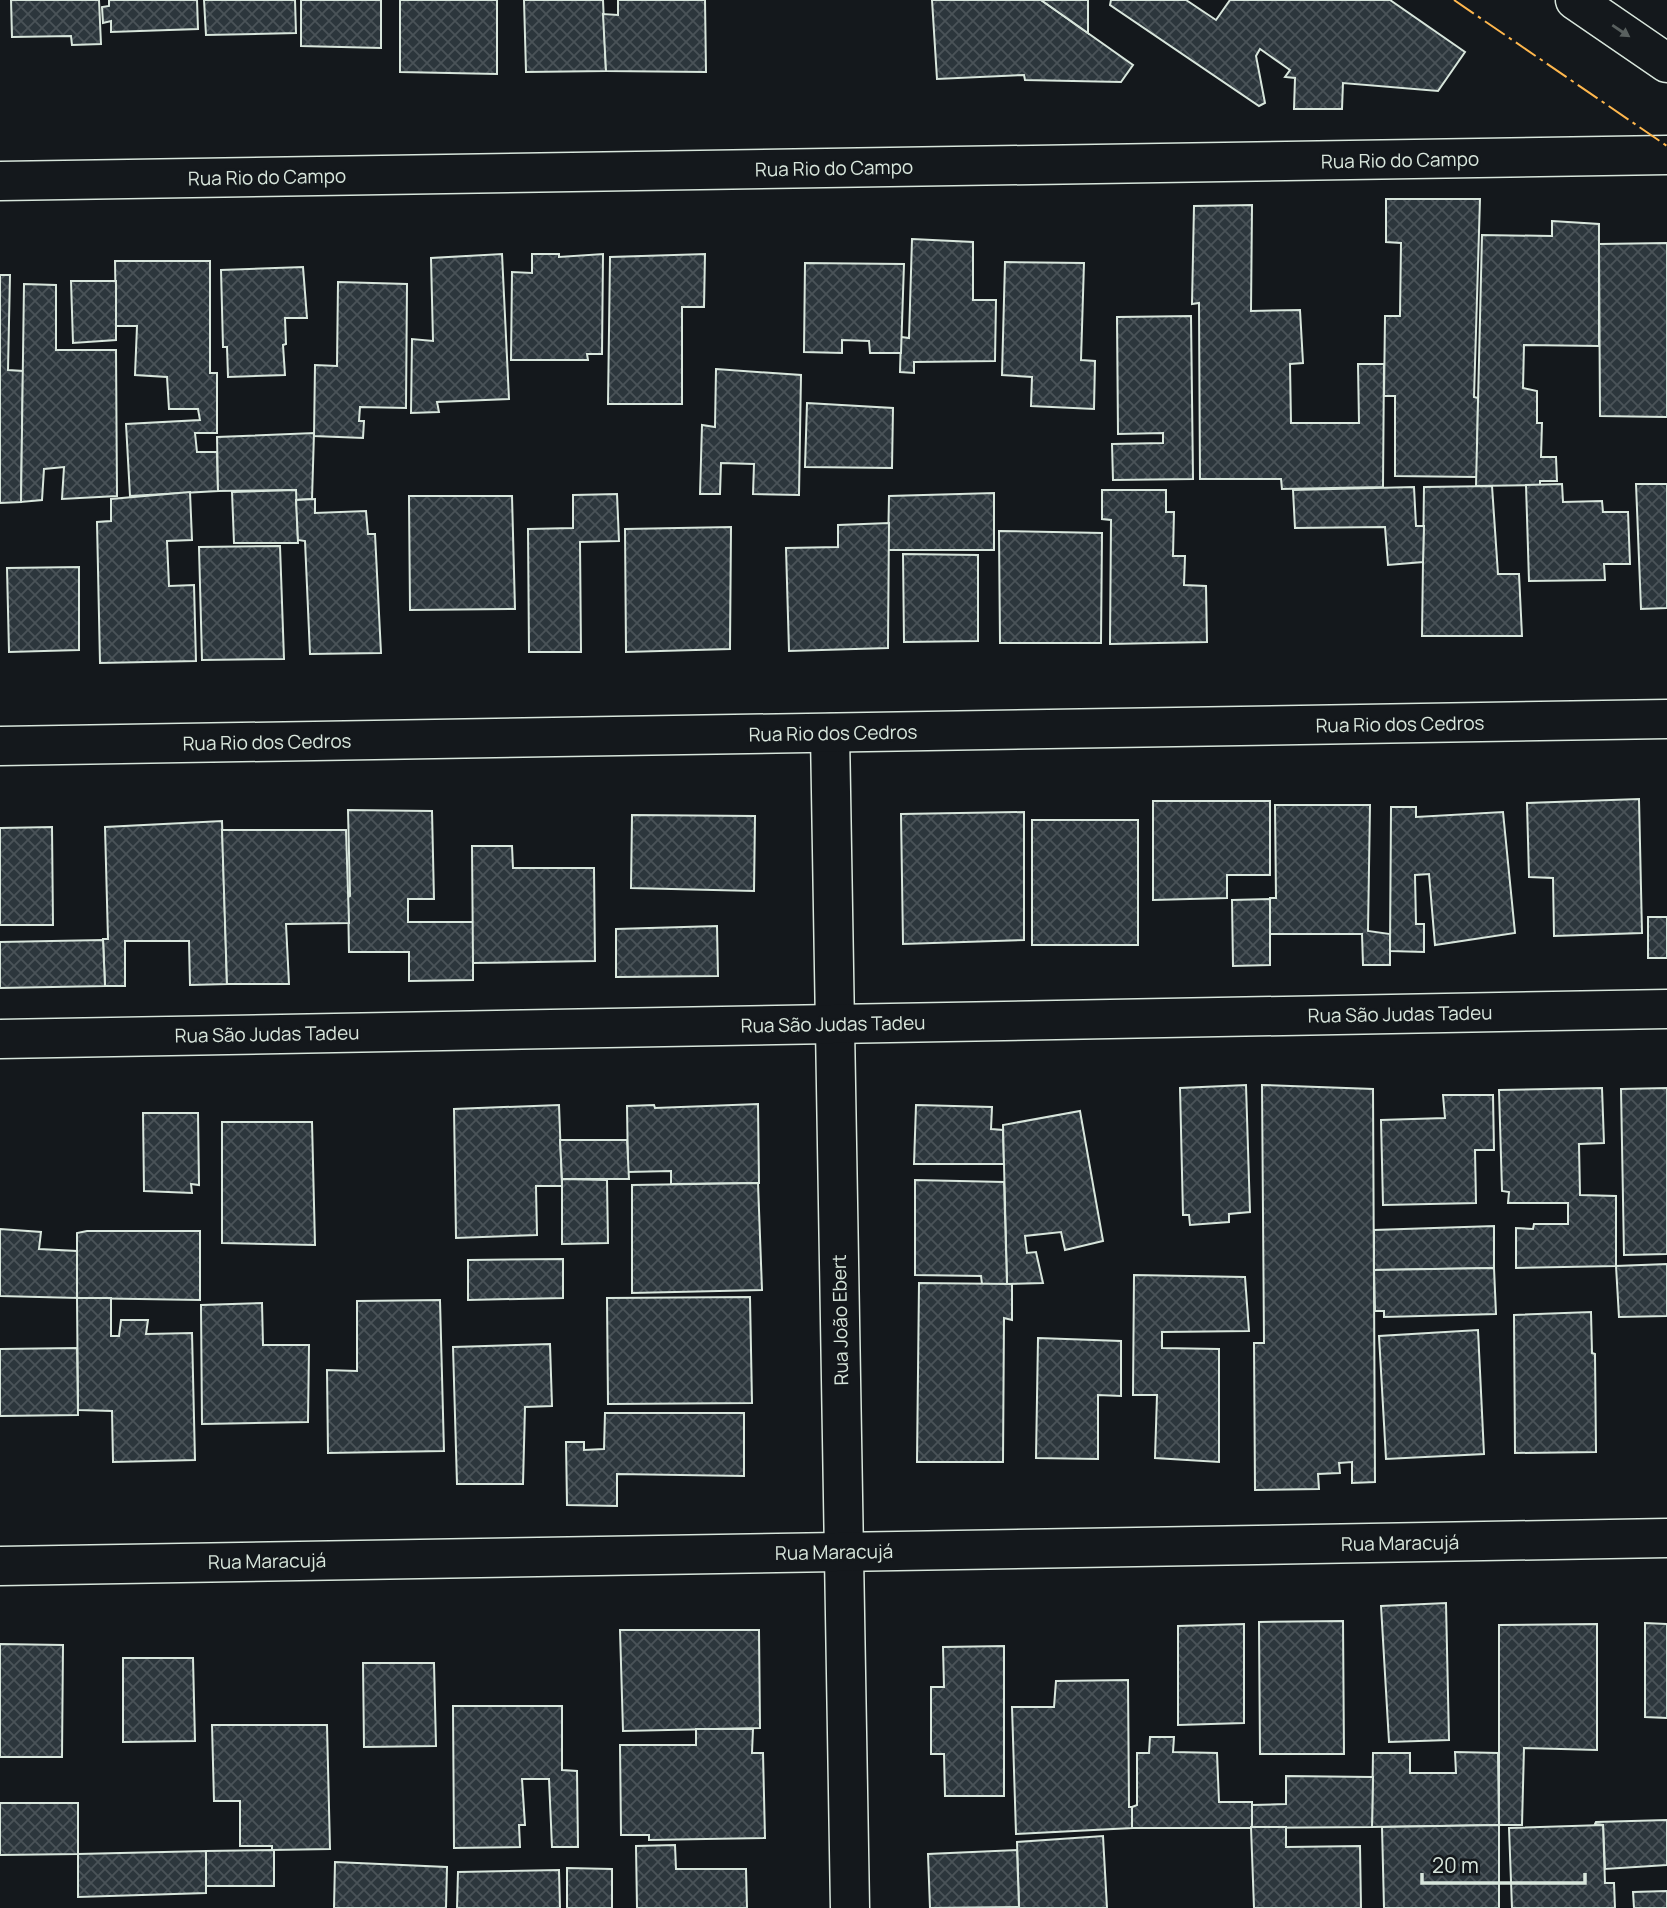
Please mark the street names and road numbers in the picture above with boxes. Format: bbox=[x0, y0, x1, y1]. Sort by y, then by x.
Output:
street label: Rua Rio do Campo bbox=[1321, 146, 1479, 174]
street label: Rua Rio do Campo bbox=[755, 154, 913, 182]
street label: Rua Rio do Campo bbox=[188, 163, 346, 191]
street label: Rua Rio dos Cedros bbox=[1315, 710, 1485, 738]
street label: Rua Rio dos Cedros bbox=[748, 719, 918, 747]
street label: Rua Rio dos Cedros bbox=[182, 728, 352, 756]
street label: Rua São Judas Tadeu bbox=[1307, 999, 1493, 1029]
street label: Rua São Judas Tadeu bbox=[740, 1009, 926, 1039]
street label: Rua São Judas Tadeu bbox=[174, 1019, 360, 1049]
street label: Rua João Ebert bbox=[826, 1254, 854, 1386]
street label: Rua Maracujá bbox=[1341, 1529, 1459, 1557]
street label: Rua Maracujá bbox=[775, 1538, 893, 1566]
street label: Rua Maracujá bbox=[208, 1547, 326, 1575]

